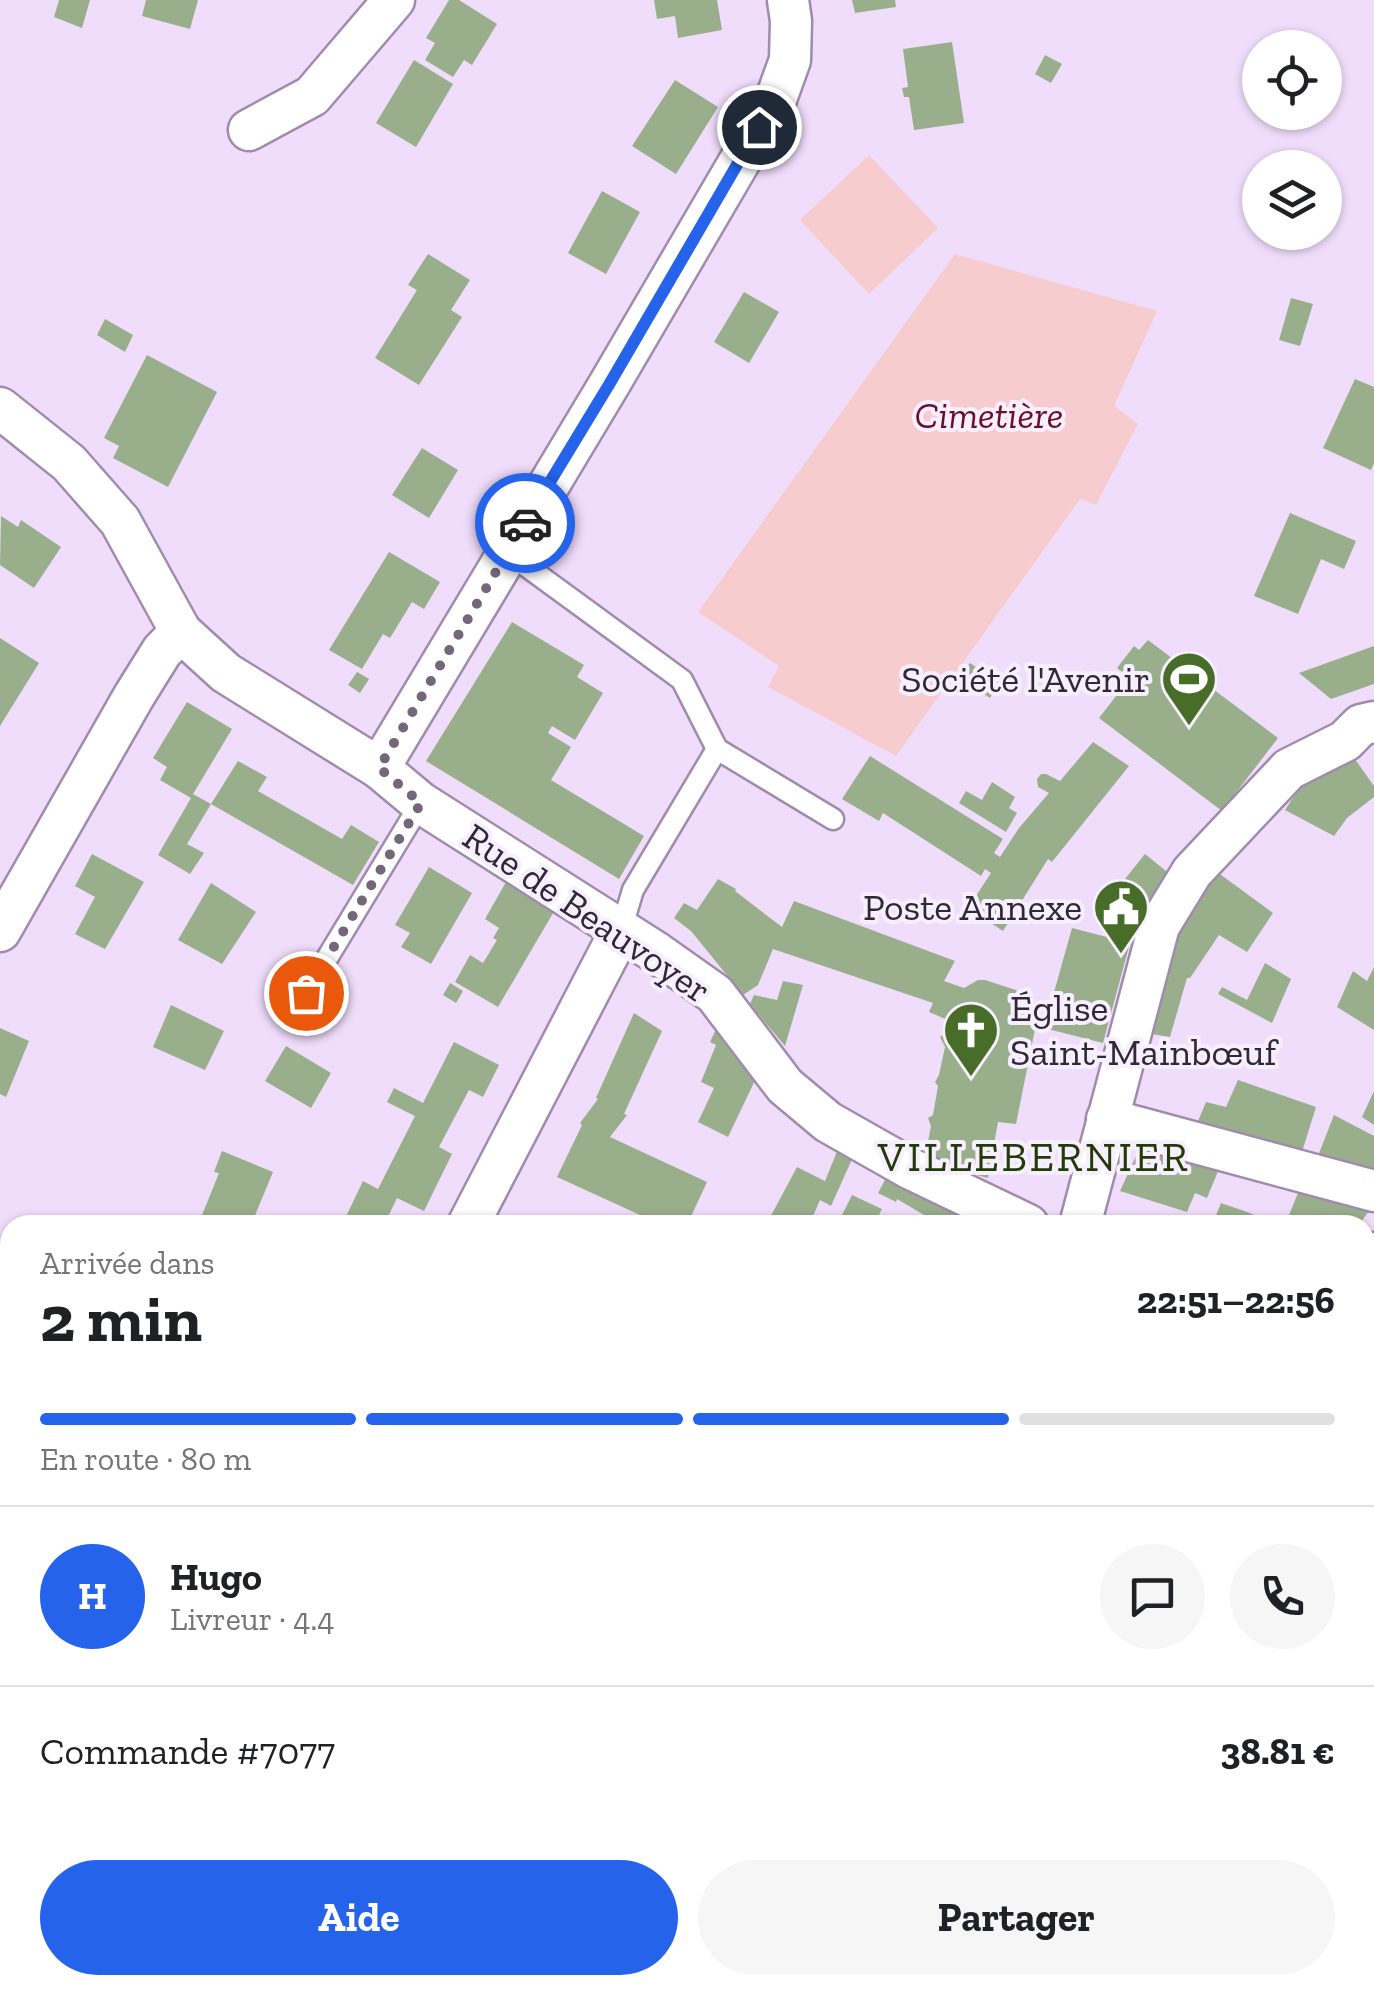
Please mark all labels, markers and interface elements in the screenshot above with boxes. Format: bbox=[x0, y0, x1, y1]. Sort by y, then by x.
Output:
map controls bbox=[1242, 30, 1342, 250]
button: locate bbox=[1242, 30, 1342, 130]
pin bbox=[717, 85, 802, 170]
icon: home bbox=[732, 100, 787, 155]
button: layers bbox=[1242, 150, 1342, 250]
park label: Cimetière bbox=[915, 392, 1063, 438]
courier bbox=[475, 473, 575, 573]
icon: car bbox=[498, 496, 553, 551]
sports icon: Société l'Avenir bbox=[1159, 649, 1219, 728]
place label: Société l'Avenir bbox=[901, 656, 1150, 702]
street label: Rue de Beauvoyer bbox=[454, 813, 720, 1013]
public building icon: Poste Annexe bbox=[1091, 877, 1151, 956]
place label: Poste Annexe bbox=[863, 884, 1082, 930]
pin bbox=[264, 951, 349, 1036]
icon: bag bbox=[279, 966, 334, 1021]
place label: Église Saint-Mainbœuf bbox=[1010, 985, 1280, 1075]
church icon: Église Saint-Mainbœuf bbox=[941, 1000, 1001, 1079]
district label: VILLEBERNIER bbox=[877, 1131, 1190, 1182]
text: Arrivée dans bbox=[40, 1244, 215, 1282]
text: 22:51–22:56 bbox=[1137, 1277, 1335, 1323]
text: 2 min bbox=[40, 1280, 202, 1358]
text: En route · 80 m bbox=[40, 1440, 251, 1478]
button: chat bbox=[1100, 1544, 1205, 1649]
button: phone bbox=[1230, 1544, 1335, 1649]
text: Hugo bbox=[170, 1554, 262, 1600]
text: H bbox=[78, 1573, 107, 1619]
text: Livreur · 4.4 bbox=[170, 1600, 334, 1638]
text: Commande #7077 bbox=[40, 1728, 335, 1774]
text: 38.81 € bbox=[1220, 1728, 1335, 1774]
button: Aide bbox=[40, 1860, 678, 1975]
button: Partager bbox=[698, 1860, 1335, 1975]

